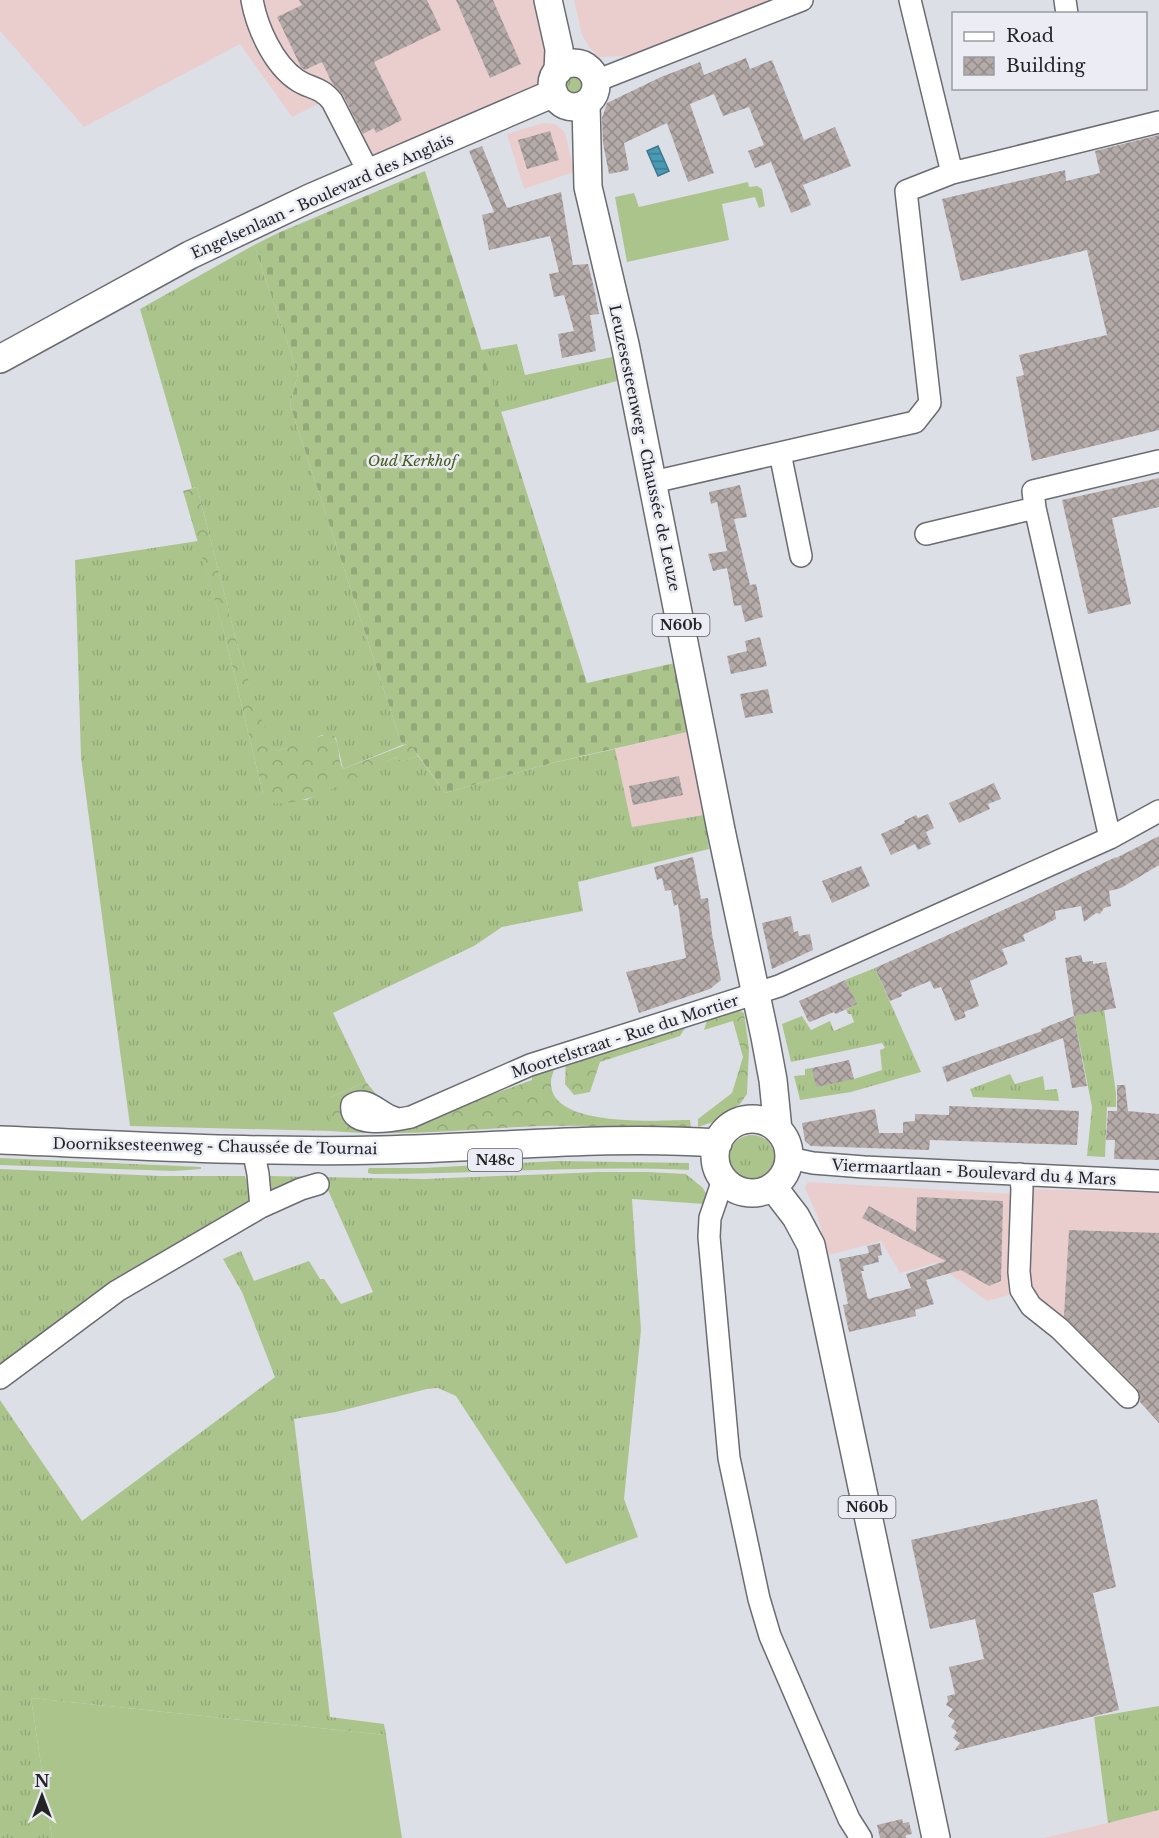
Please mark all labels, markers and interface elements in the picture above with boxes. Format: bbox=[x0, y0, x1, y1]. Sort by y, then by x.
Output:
legend bbox=[952, 12, 1147, 90]
text: Road bbox=[1006, 25, 1054, 47]
text: Building bbox=[1006, 55, 1085, 77]
street label: Engelsenlaan - Boulevard des Anglais bbox=[188, 129, 456, 263]
street label: Leuzesesteenweg - Chaussée de Leuze bbox=[605, 303, 685, 593]
park label: Oud Kerkhof bbox=[368, 451, 460, 470]
road number: N60b bbox=[652, 614, 710, 636]
street label: Moortelstraat - Rue du Mortier bbox=[509, 990, 742, 1082]
street label: Doorniksesteenweg - Chaussée de Tournai bbox=[52, 1134, 378, 1158]
road number: N48c bbox=[468, 1149, 522, 1171]
street label: Viermaartlaan - Boulevard du 4 Mars bbox=[830, 1155, 1117, 1189]
road number: N60b bbox=[838, 1496, 896, 1518]
north arrow bbox=[12, 1766, 72, 1826]
text: N bbox=[34, 1771, 50, 1791]

